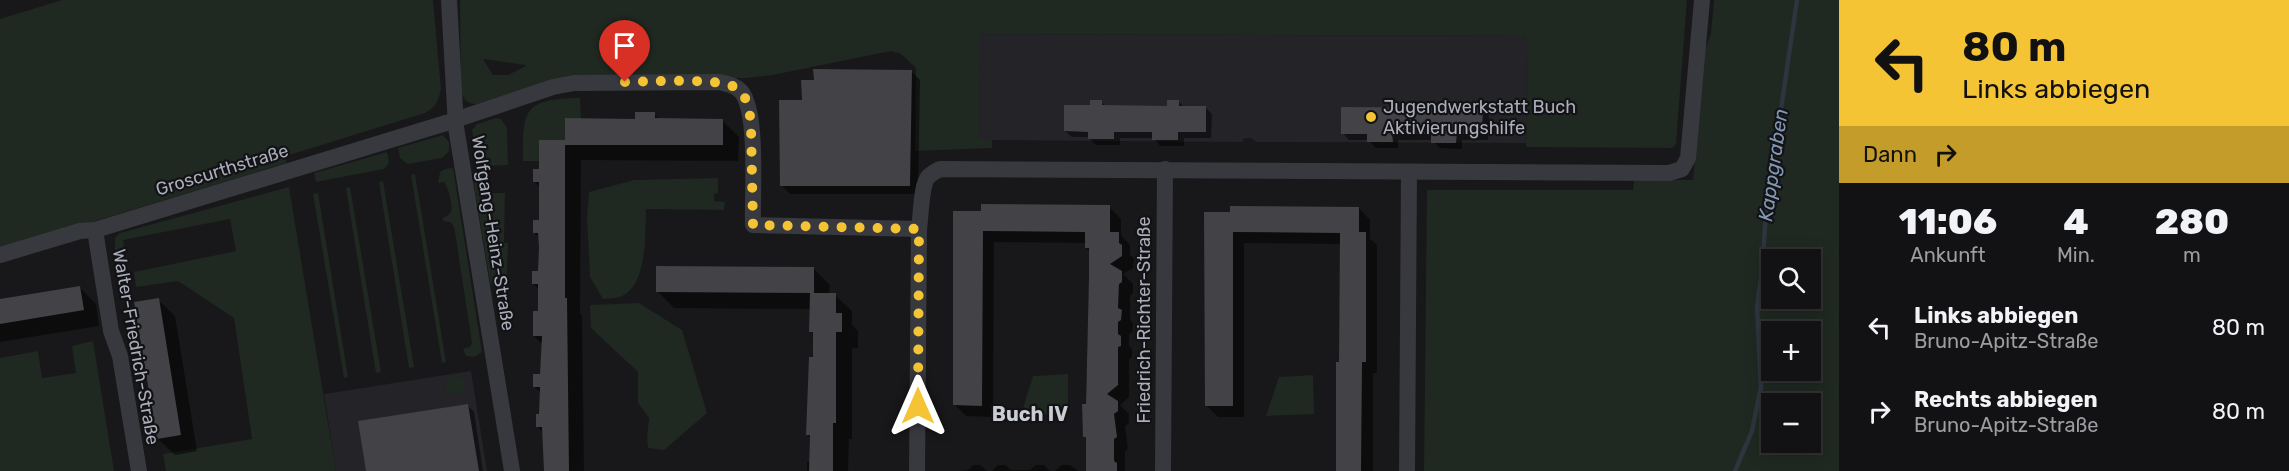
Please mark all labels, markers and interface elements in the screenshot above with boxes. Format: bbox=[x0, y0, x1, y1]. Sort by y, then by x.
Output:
pin bbox=[599, 20, 650, 82]
text: 80 m bbox=[1962, 22, 2066, 72]
icon: left bbox=[1863, 24, 1941, 102]
icon: arrive bbox=[608, 29, 641, 62]
text: Links abbiegen bbox=[1962, 73, 2150, 105]
place label: Jugendwerkstatt Buch Aktivierungshilfe bbox=[1383, 96, 1576, 139]
water label: Kappgraben bbox=[1753, 107, 1793, 223]
marker: Jugendwerkstatt Buch Aktivierungshilfe bbox=[1364, 110, 1378, 124]
street label: Wolfgang-Heinz-Straße bbox=[467, 134, 519, 332]
icon: right bbox=[1929, 138, 1962, 171]
street label: Groscurthstraße bbox=[153, 139, 291, 201]
text: Dann bbox=[1863, 141, 1917, 168]
text: 11:06 bbox=[1899, 200, 1997, 243]
text: 4 bbox=[2063, 200, 2089, 243]
text: 280 bbox=[2155, 200, 2229, 243]
street label: Friedrich-Richter-Straße bbox=[1133, 216, 1155, 424]
text: Ankunft bbox=[1910, 243, 1986, 267]
text: Min. bbox=[2057, 243, 2095, 267]
text: m bbox=[2183, 243, 2201, 267]
street label: Walter-Friedrich-Straße bbox=[108, 247, 164, 447]
map controls bbox=[1761, 249, 1821, 453]
button: search bbox=[1761, 249, 1821, 309]
text: Links abbiegen bbox=[1914, 302, 2078, 329]
icon: left bbox=[1863, 311, 1896, 344]
text: 80 m bbox=[2212, 314, 2265, 341]
button: + bbox=[1761, 321, 1821, 381]
text: Bruno-Apitz-Straße bbox=[1914, 329, 2099, 353]
position arrow bbox=[886, 374, 950, 438]
text: Rechts abbiegen bbox=[1914, 386, 2098, 413]
button: − bbox=[1761, 393, 1821, 453]
icon: right bbox=[1863, 395, 1896, 428]
text: 80 m bbox=[2212, 398, 2265, 425]
district label: Buch IV bbox=[992, 402, 1068, 426]
text: Bruno-Apitz-Straße bbox=[1914, 413, 2099, 437]

